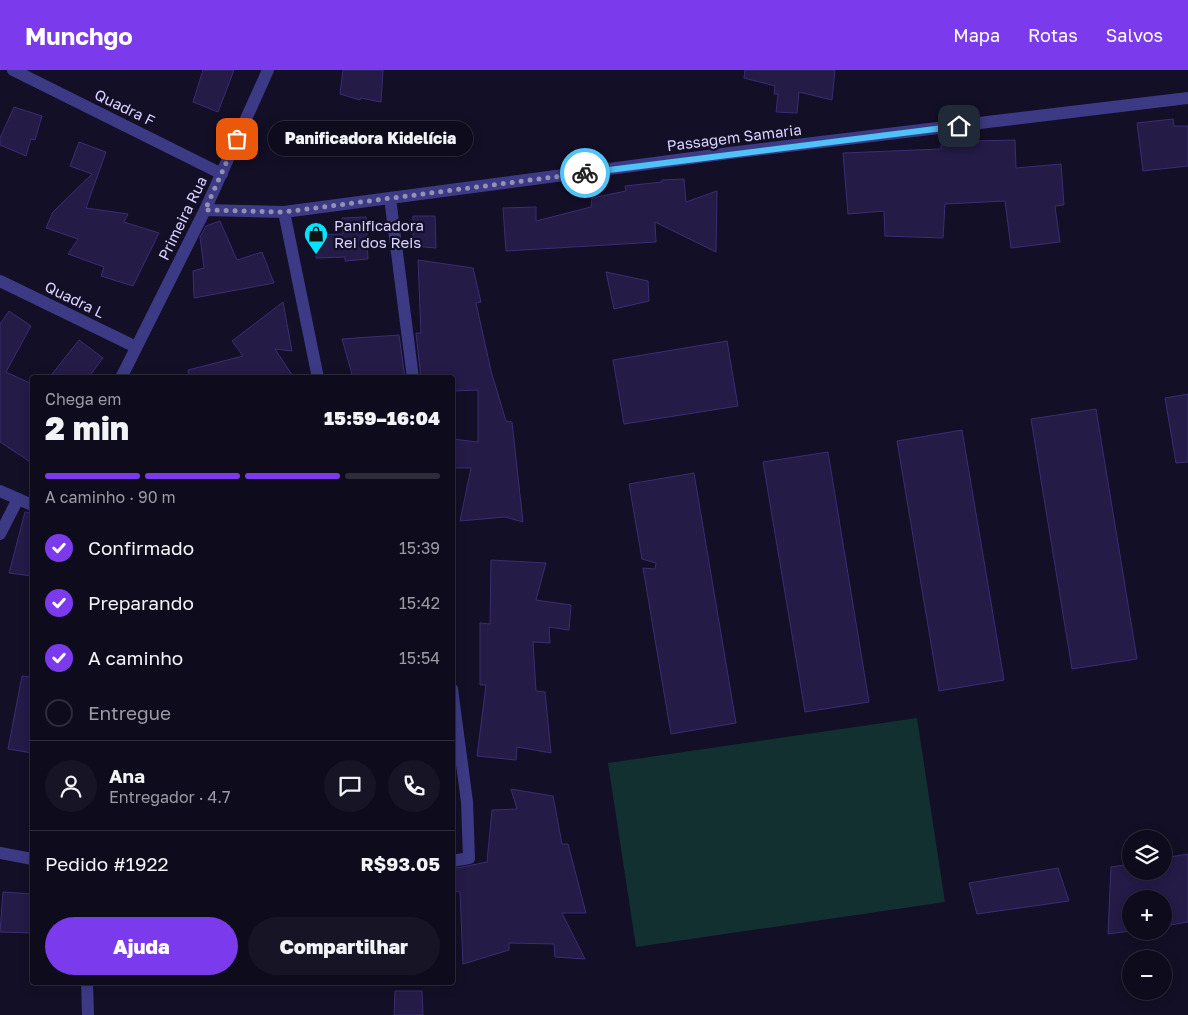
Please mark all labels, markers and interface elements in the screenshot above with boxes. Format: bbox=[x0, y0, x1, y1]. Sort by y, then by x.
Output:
text: Munchgo bbox=[25, 21, 133, 50]
text: Mapa bbox=[953, 24, 1000, 46]
text: Rotas bbox=[1028, 24, 1078, 46]
text: Salvos bbox=[1106, 24, 1163, 46]
street label: Quadra F bbox=[92, 85, 158, 129]
pin bbox=[938, 105, 980, 147]
icon: home bbox=[945, 112, 973, 140]
pin bbox=[216, 118, 258, 160]
street label: Passagem Samaria bbox=[666, 120, 802, 154]
callout: Panificadora Kidelícia bbox=[267, 122, 472, 156]
icon: bag bbox=[223, 125, 251, 153]
text: Panificadora Kidelícia bbox=[285, 128, 456, 148]
courier bbox=[560, 148, 610, 198]
icon: bike bbox=[571, 159, 599, 187]
street label: Primeira Rua bbox=[154, 173, 210, 263]
place label: Panificadora Rei dos Reis bbox=[334, 216, 424, 251]
shop icon: Panificadora Rei dos Reis bbox=[303, 221, 329, 255]
street label: Quadra L bbox=[42, 277, 108, 321]
text: Chega em bbox=[45, 389, 121, 409]
text: 15:59–16:04 bbox=[324, 406, 440, 429]
text: 2 min bbox=[45, 409, 129, 447]
text: A caminho · 90 m bbox=[45, 487, 176, 507]
icon: check bbox=[45, 534, 73, 562]
text: Confirmado bbox=[88, 536, 194, 559]
text: 15:39 bbox=[399, 538, 440, 558]
icon: check bbox=[45, 589, 73, 617]
text: Preparando bbox=[88, 591, 194, 614]
text: 15:42 bbox=[399, 593, 440, 613]
icon: check bbox=[45, 644, 73, 672]
text: A caminho bbox=[88, 646, 183, 669]
text: 15:54 bbox=[399, 648, 440, 668]
text: Entregue bbox=[88, 701, 171, 724]
button: person bbox=[45, 760, 97, 812]
button: chat bbox=[324, 760, 376, 812]
button: phone bbox=[388, 760, 440, 812]
text: Ana bbox=[109, 764, 145, 787]
text: Entregador · 4.7 bbox=[109, 787, 231, 807]
map controls bbox=[1122, 830, 1172, 1000]
button: layers bbox=[1122, 830, 1172, 880]
text: Pedido #1922 bbox=[45, 852, 169, 875]
text: R$93.05 bbox=[360, 852, 440, 875]
button: + bbox=[1122, 890, 1172, 940]
button: Ajuda bbox=[45, 917, 238, 975]
button: Compartilhar bbox=[248, 917, 440, 975]
button: − bbox=[1122, 950, 1172, 1000]

